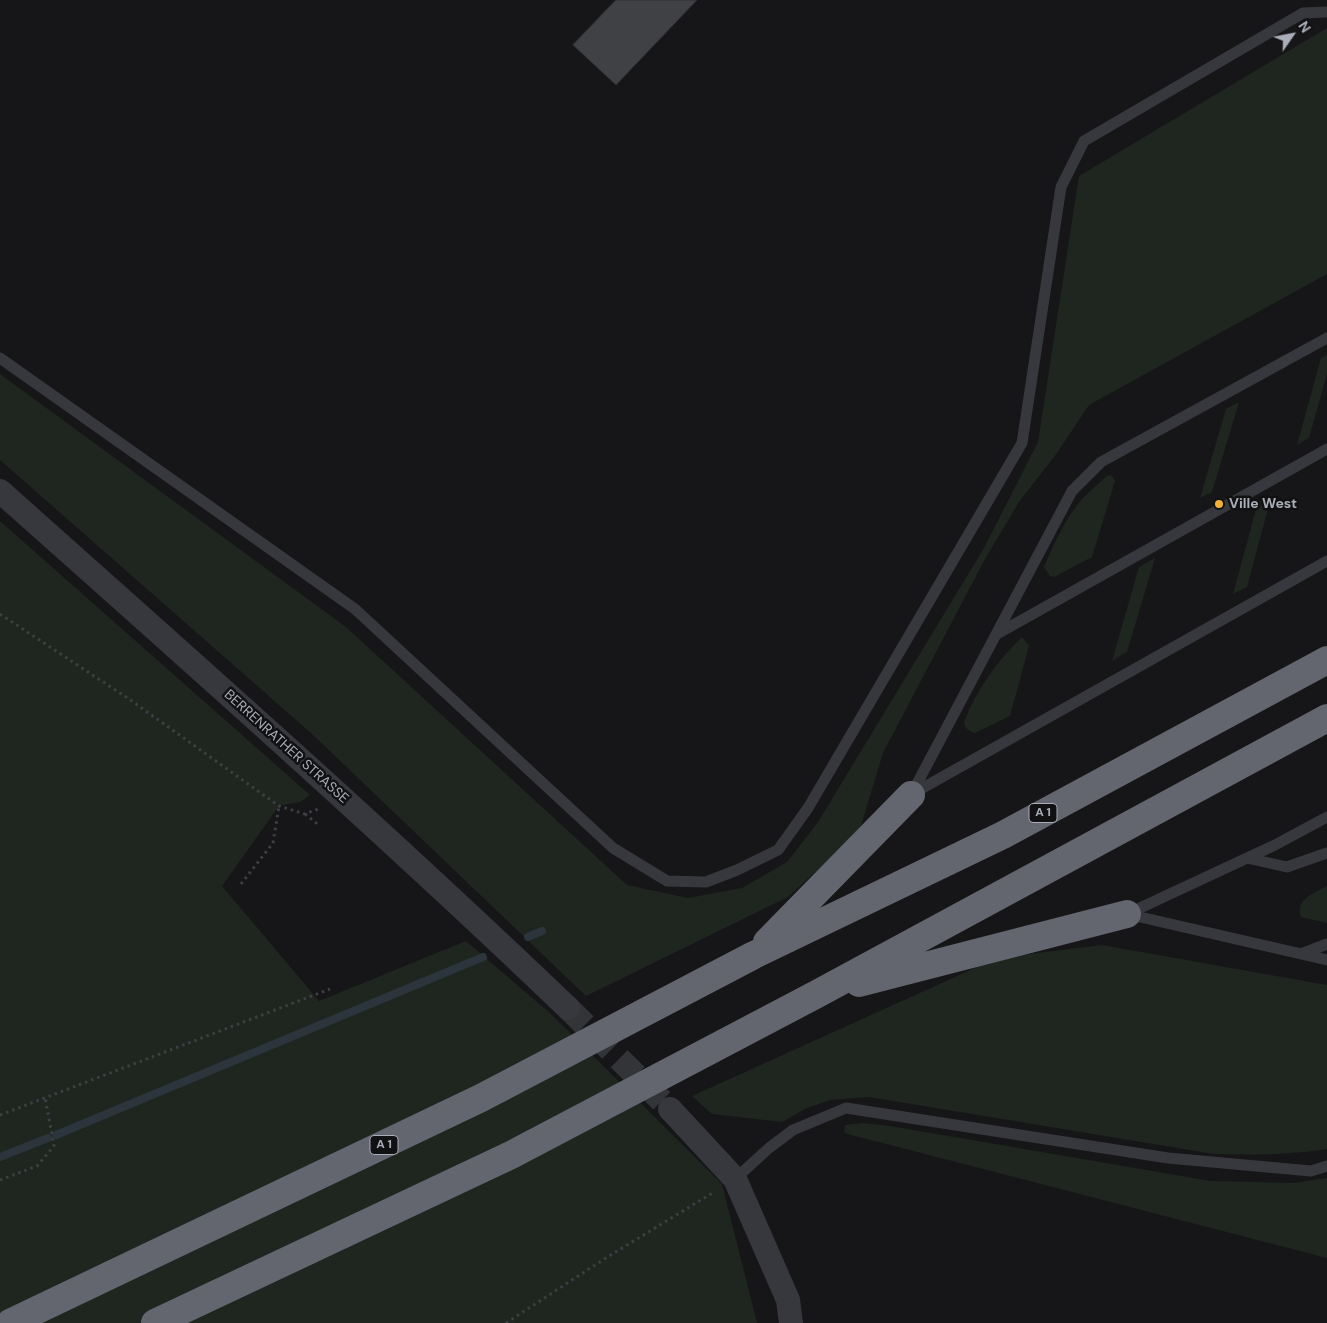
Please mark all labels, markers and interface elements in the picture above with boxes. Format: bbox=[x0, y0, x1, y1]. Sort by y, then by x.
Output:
north arrow bbox=[1267, 10, 1317, 60]
text: N bbox=[1294, 18, 1315, 36]
place label: Ville West bbox=[1229, 496, 1297, 512]
marker: Ville West bbox=[1213, 498, 1225, 510]
street label: BERRENRATHER STRASSE bbox=[220, 687, 352, 807]
road number: A 1 bbox=[1029, 804, 1057, 822]
road number: A 1 bbox=[370, 1136, 398, 1154]

